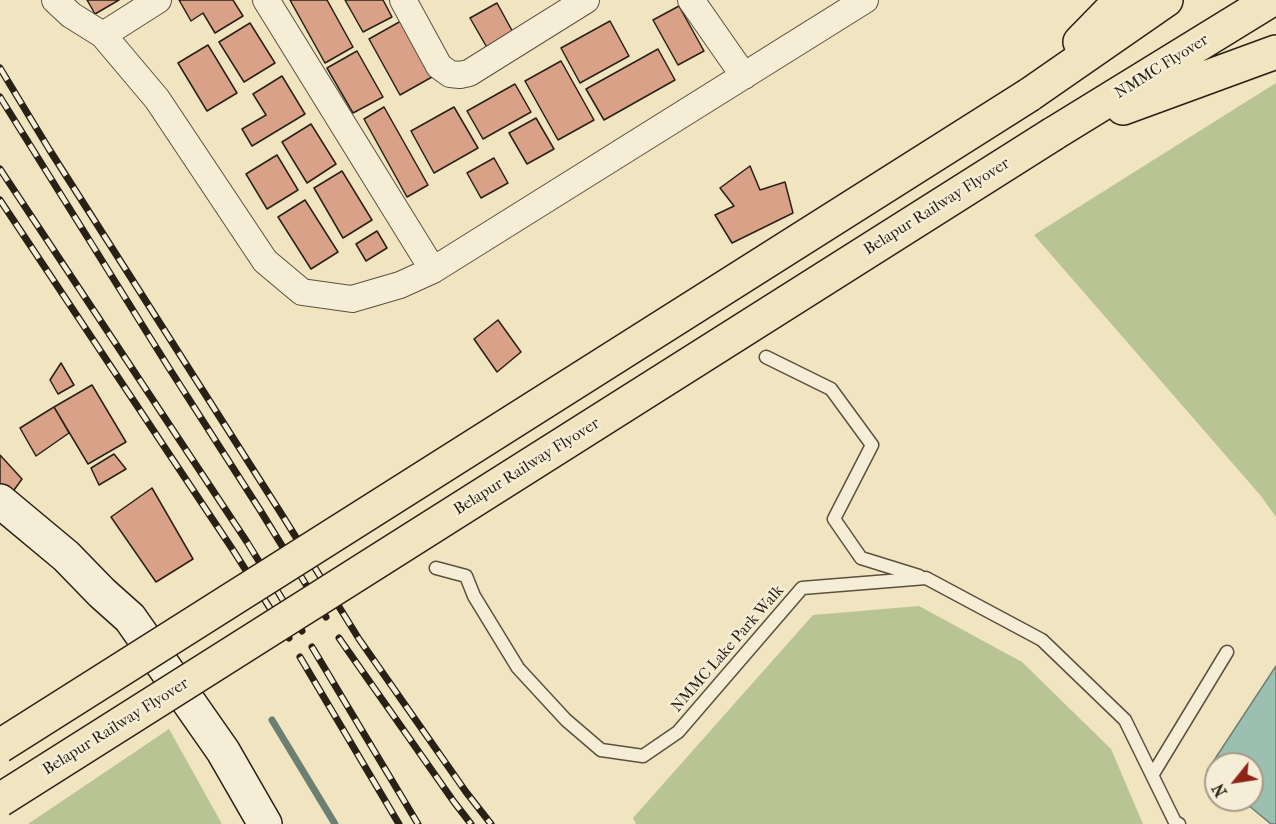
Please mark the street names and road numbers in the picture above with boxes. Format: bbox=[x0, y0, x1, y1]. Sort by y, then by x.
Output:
street label: NMMC Flyover bbox=[1112, 31, 1212, 103]
street label: Belapur Railway Flyover bbox=[861, 154, 1013, 260]
street label: Belapur Railway Flyover bbox=[451, 414, 603, 520]
street label: NMMC Lake Park Walk bbox=[668, 582, 788, 716]
street label: Belapur Railway Flyover bbox=[40, 674, 192, 780]

